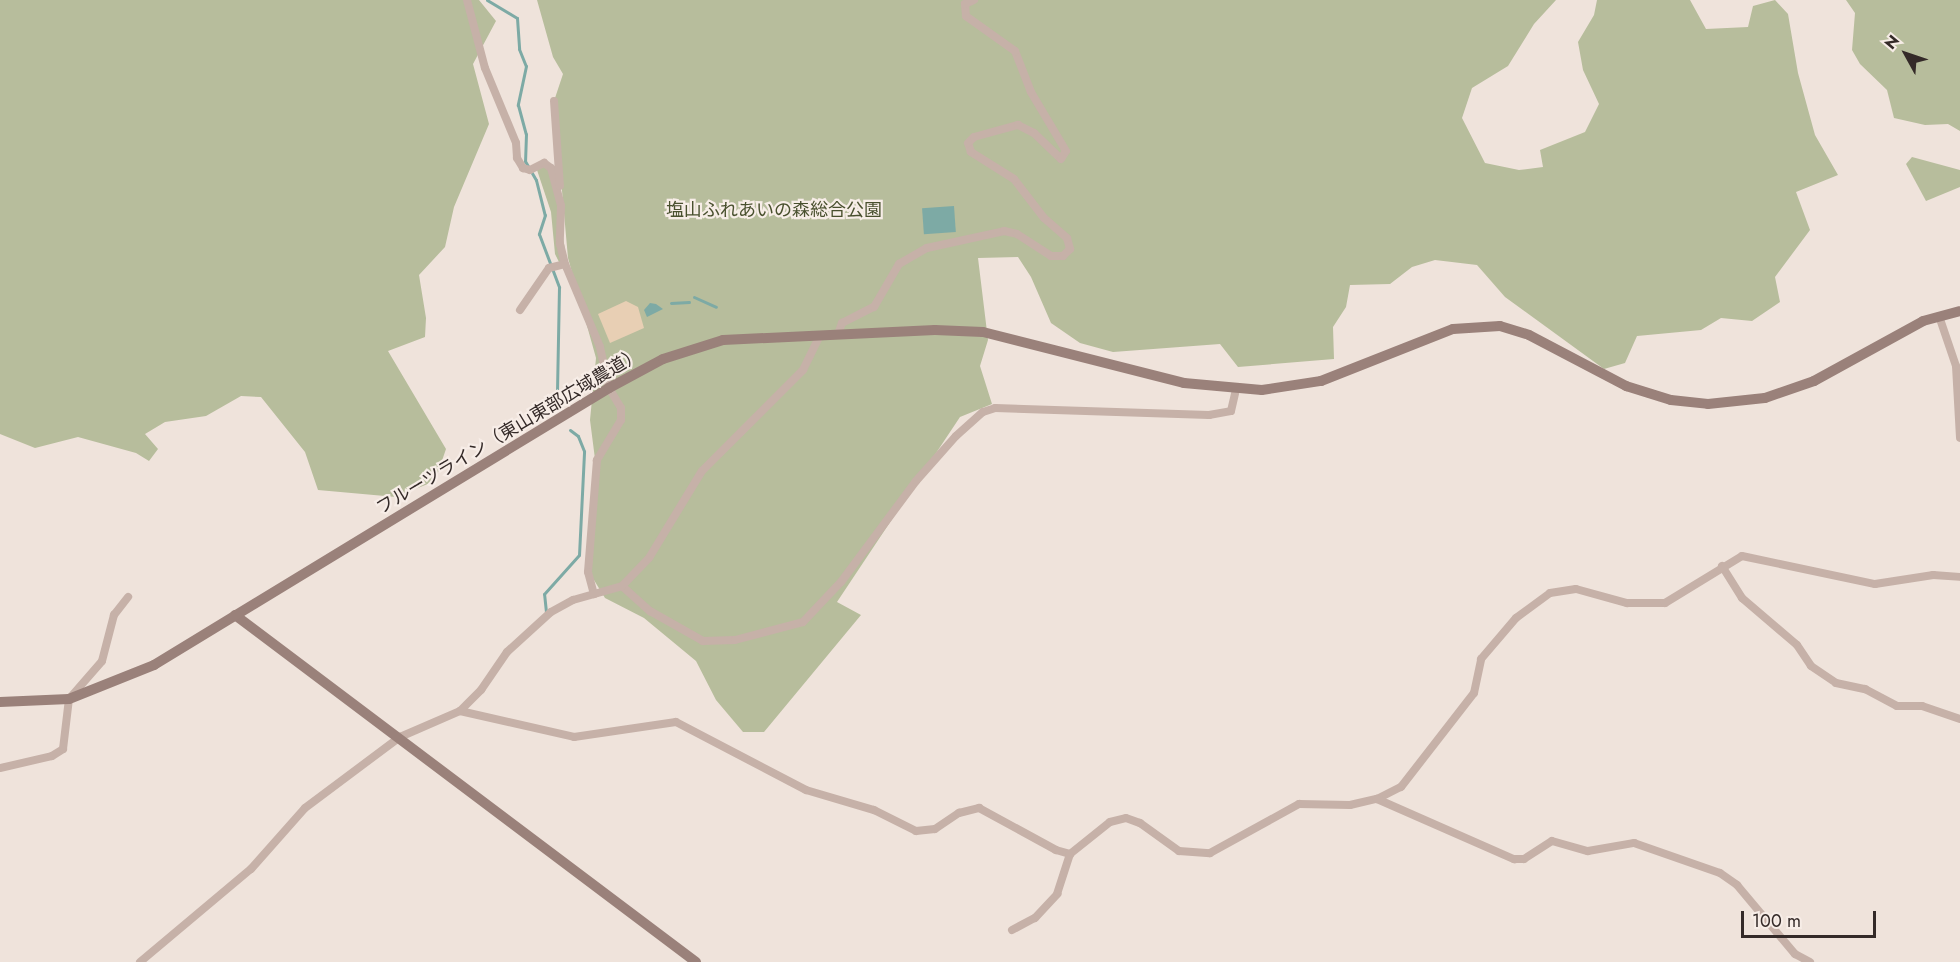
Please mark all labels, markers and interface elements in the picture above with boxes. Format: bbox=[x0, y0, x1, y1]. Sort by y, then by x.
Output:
north arrow bbox=[1876, 24, 1936, 84]
text: N bbox=[1879, 30, 1905, 54]
park label: 塩山ふれあいの森総合公園 bbox=[666, 199, 882, 221]
street label: フルーツライン（東山東部広域農道） bbox=[372, 343, 646, 519]
scale bar bbox=[1744, 899, 1879, 937]
text: 100 m bbox=[1752, 908, 1801, 934]

